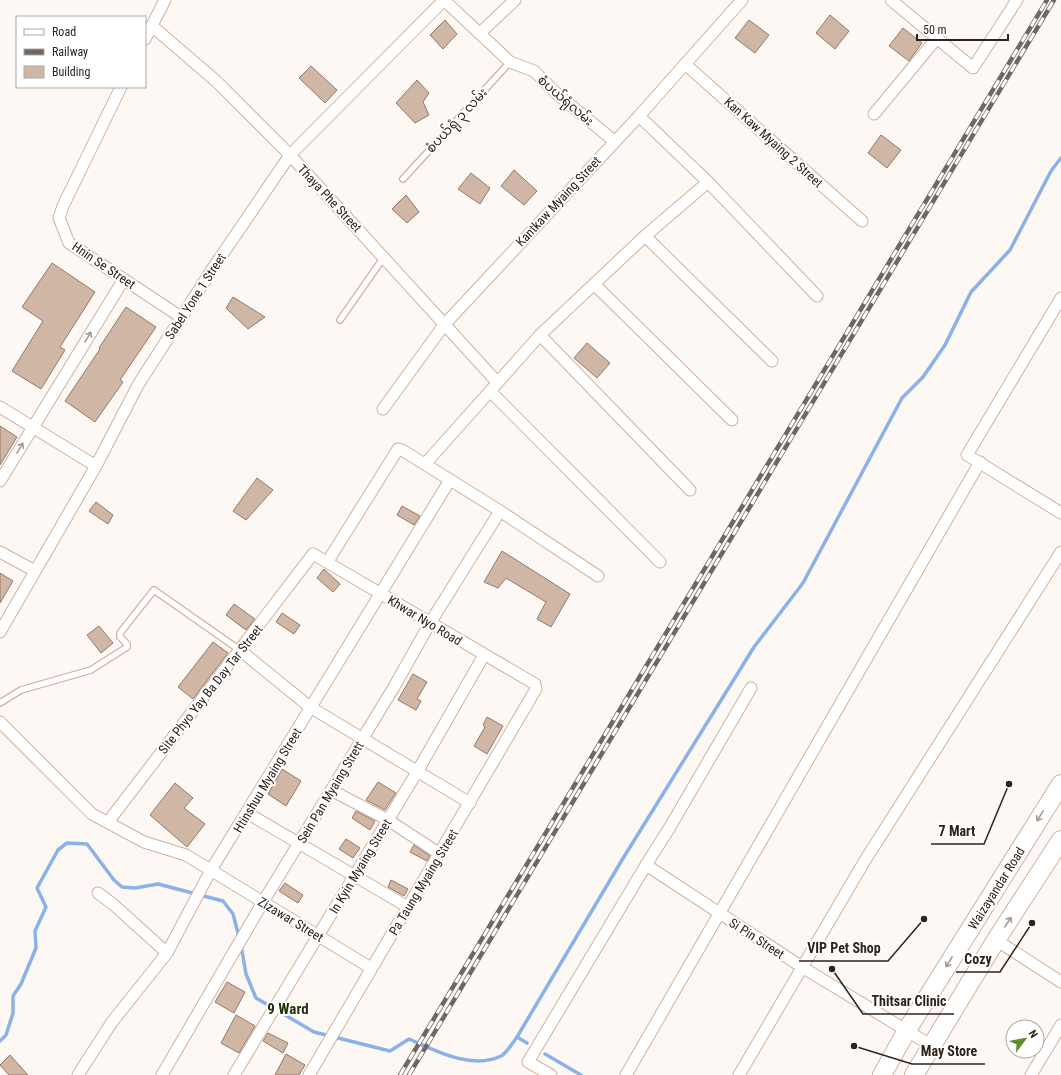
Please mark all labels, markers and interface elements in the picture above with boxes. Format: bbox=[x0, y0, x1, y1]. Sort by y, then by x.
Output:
legend bbox=[16, 16, 146, 88]
scale bar bbox=[917, 16, 1008, 42]
text: 50 m bbox=[923, 23, 947, 37]
text: Road bbox=[52, 25, 76, 39]
text: Railway bbox=[52, 45, 88, 59]
text: Building bbox=[52, 65, 90, 79]
street label: စံပယ်ရုံလမ်း bbox=[533, 71, 597, 131]
street label: စံပယ်ရုံ ၃ လမ်း bbox=[422, 84, 492, 158]
street label: Kan Kaw Myaing 2 Street bbox=[721, 94, 826, 191]
street label: Kantkaw Myaing Street bbox=[513, 153, 604, 249]
street label: Thaya Phe Street bbox=[295, 162, 365, 235]
street label: Hnin Se Street bbox=[69, 239, 138, 292]
street label: Sabel Yone 1 Street bbox=[162, 250, 229, 342]
one-way arrow bbox=[84, 332, 92, 343]
one-way arrow bbox=[17, 442, 25, 454]
street label: Khwar Nyo Road bbox=[385, 592, 465, 648]
street label: Site Phyo Yay Ba Day Tar Street bbox=[155, 622, 266, 757]
street label: Htinshuu Myaing Street bbox=[230, 725, 305, 835]
street label: Sein Pan Myaing Strett bbox=[294, 739, 367, 846]
one-way arrow bbox=[1036, 810, 1044, 821]
street label: In Kyin Myaing Street bbox=[326, 816, 395, 916]
callout: 7 Mart bbox=[931, 818, 984, 844]
text: 7 Mart bbox=[939, 823, 975, 839]
street label: Pa Taung Myaing Street bbox=[386, 826, 461, 938]
street label: Waizayandar Road bbox=[965, 844, 1028, 932]
street label: Zizawar Street bbox=[255, 894, 326, 945]
street label: Si Pin Street bbox=[726, 915, 787, 962]
one-way arrow bbox=[1003, 917, 1012, 928]
callout: VIP Pet Shop bbox=[799, 935, 888, 961]
text: VIP Pet Shop bbox=[807, 940, 881, 956]
callout: Cozy bbox=[956, 946, 1000, 972]
text: Cozy bbox=[964, 951, 992, 967]
one-way arrow bbox=[945, 956, 953, 967]
callout: Thitsar Clinic bbox=[863, 988, 954, 1014]
text: Thitsar Clinic bbox=[871, 993, 947, 1009]
district label: 9 Ward bbox=[267, 1000, 309, 1018]
north arrow bbox=[1005, 1019, 1045, 1059]
text: N bbox=[1026, 1028, 1040, 1040]
callout: May Store bbox=[912, 1038, 985, 1064]
text: May Store bbox=[921, 1043, 977, 1059]

